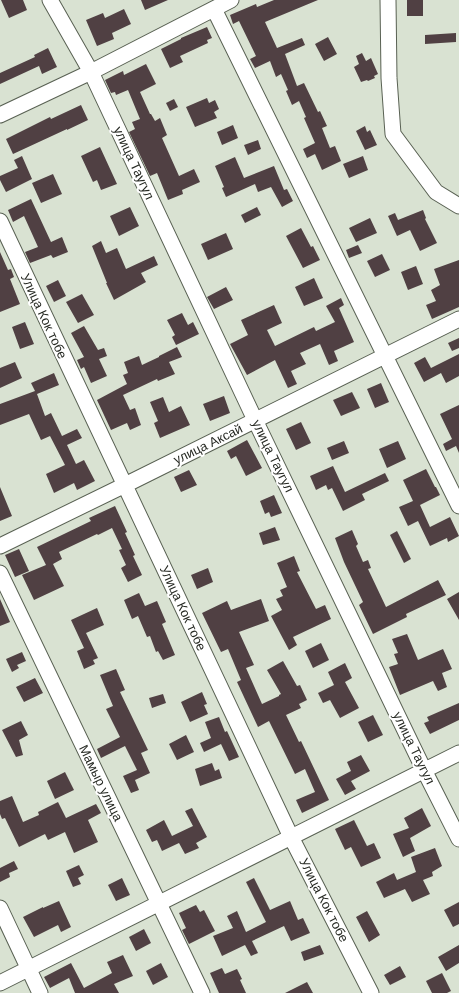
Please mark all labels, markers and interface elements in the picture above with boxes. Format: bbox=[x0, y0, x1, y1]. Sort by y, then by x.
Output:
street label: улица Таугул bbox=[111, 124, 157, 202]
street label: Улица Кок тобе bbox=[18, 271, 70, 361]
street label: улица Таугул bbox=[249, 417, 297, 495]
street label: улица Аксай bbox=[171, 421, 245, 467]
street label: Улица Кок тобе bbox=[157, 563, 209, 653]
street label: улица Таугул bbox=[390, 709, 438, 787]
street label: Мамыр улица bbox=[76, 742, 126, 824]
street label: Улица Кок тобе bbox=[296, 856, 352, 944]

